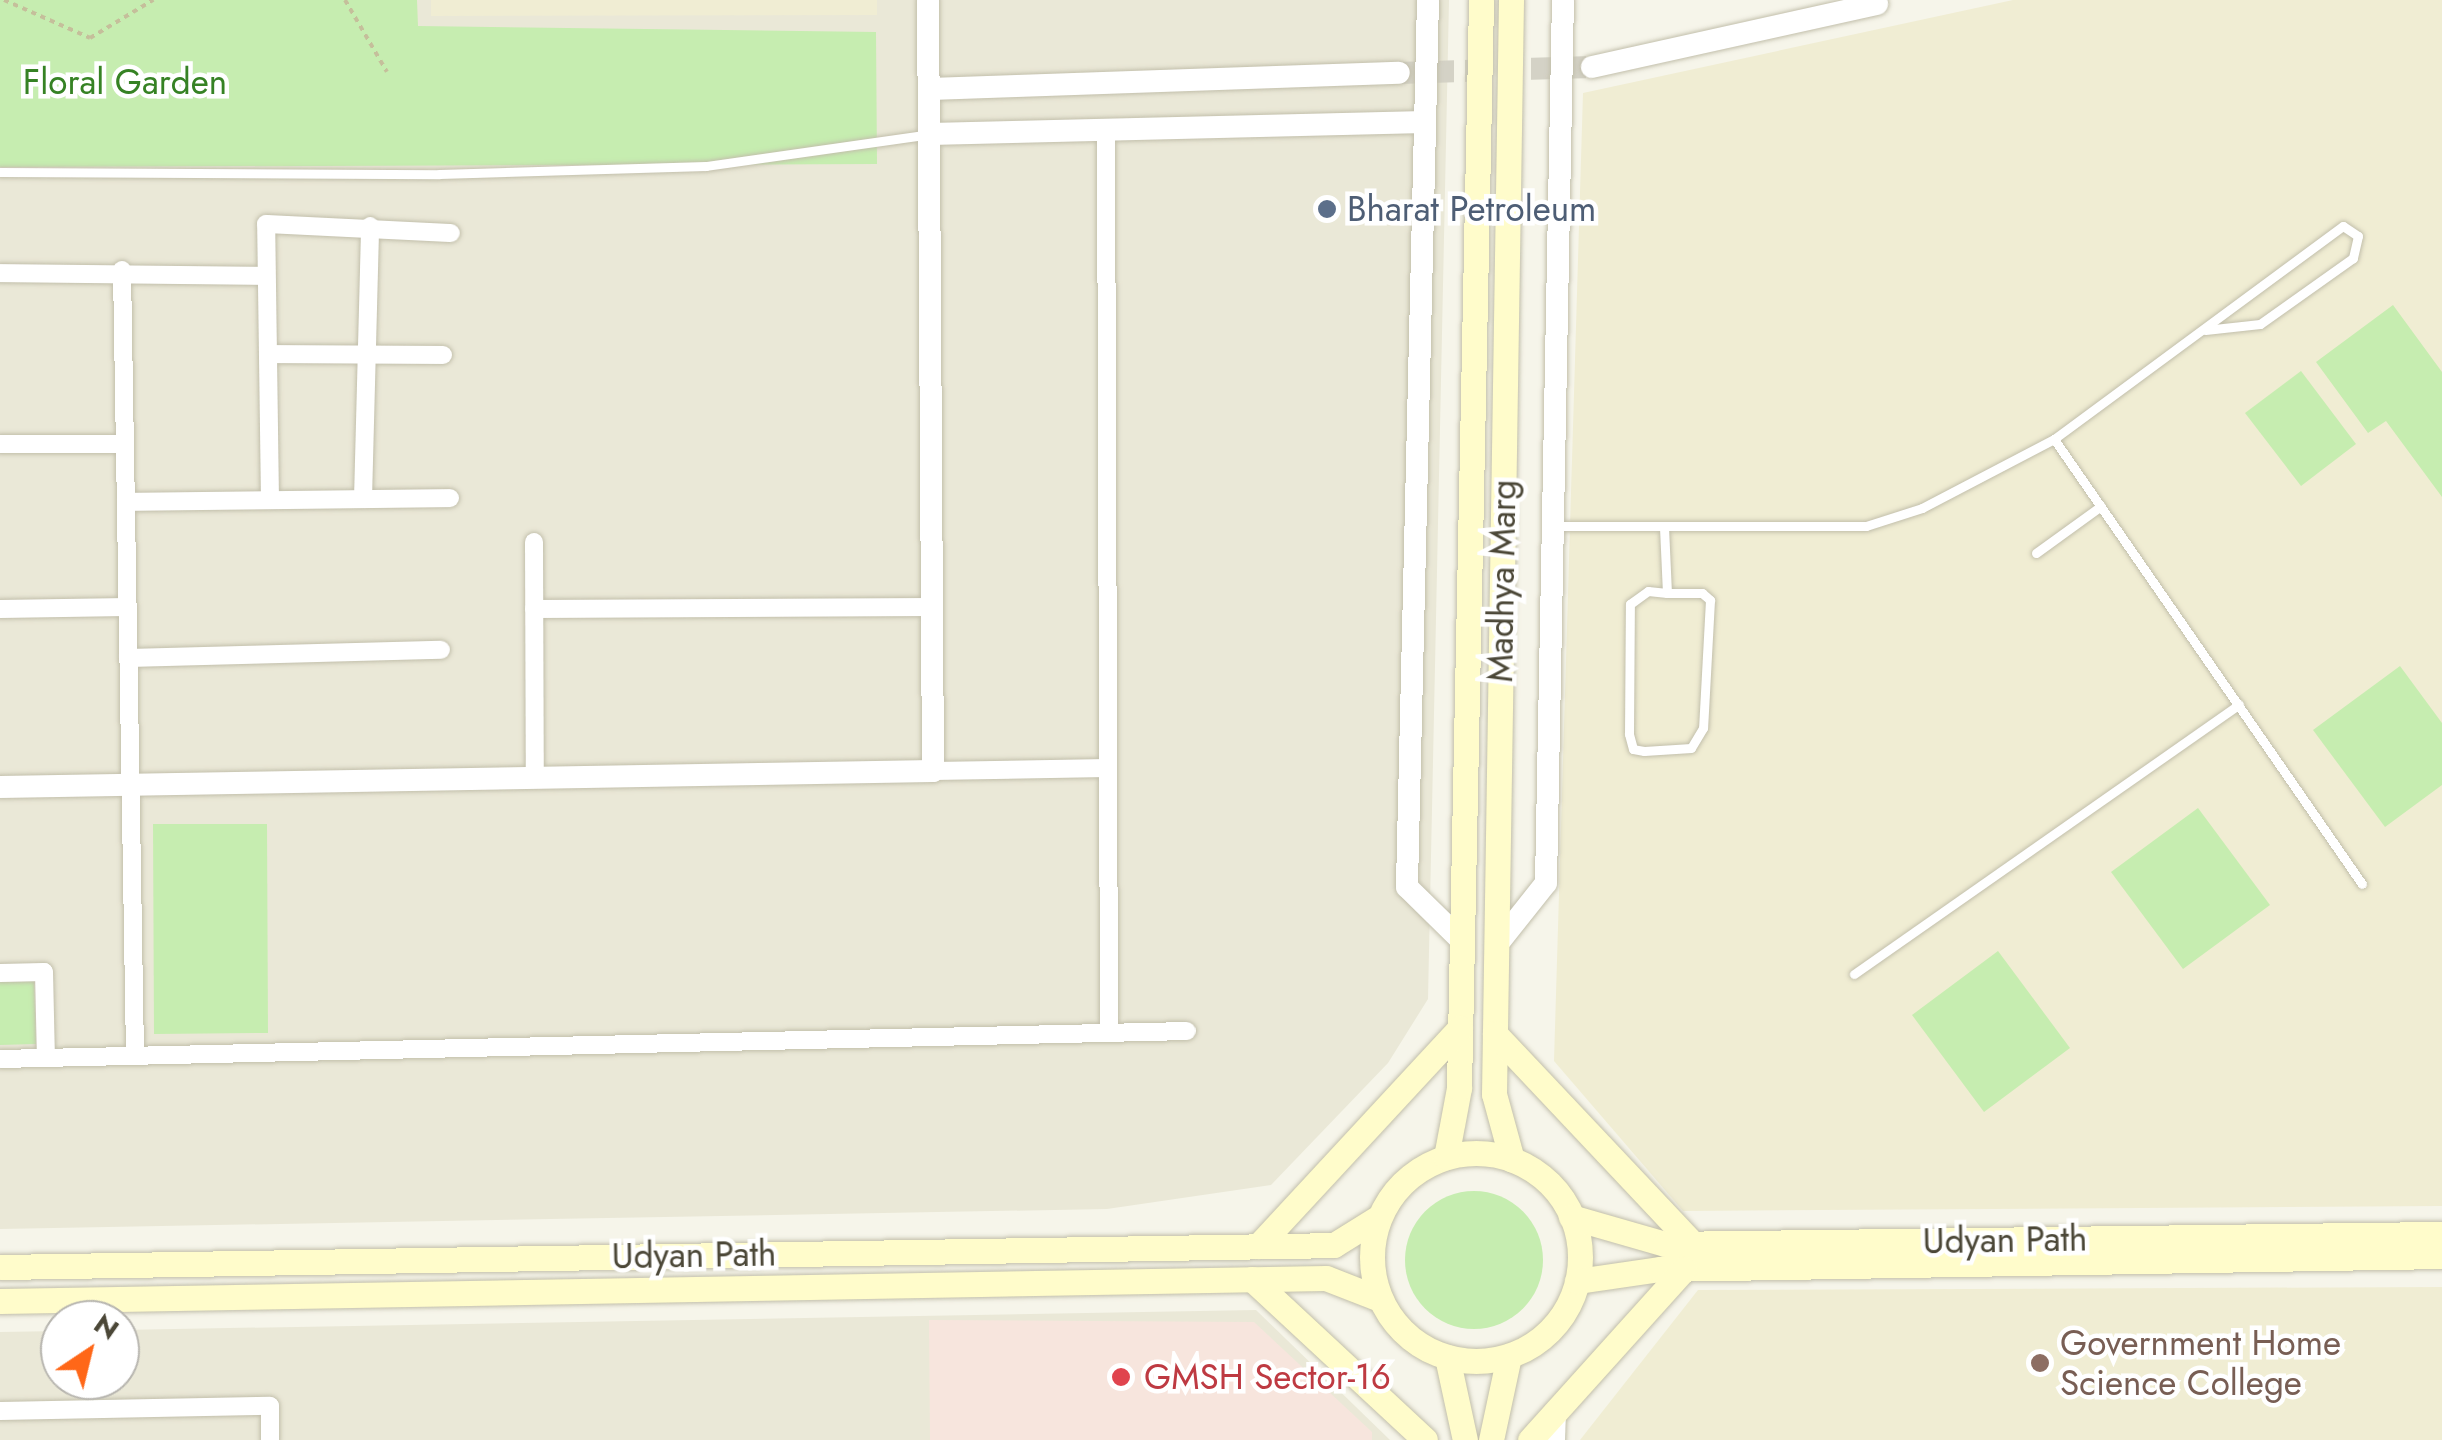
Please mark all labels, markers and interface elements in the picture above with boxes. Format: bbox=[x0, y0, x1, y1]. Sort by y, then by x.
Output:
park label: Floral Garden bbox=[23, 61, 227, 103]
place label: Bharat Petroleum bbox=[1347, 188, 1596, 230]
marker: Bharat Petroleum bbox=[1316, 198, 1338, 220]
street label: Madhya Marg bbox=[1479, 479, 1525, 683]
street label: Udyan Path bbox=[1922, 1218, 2088, 1262]
street label: Udyan Path bbox=[611, 1233, 777, 1277]
north arrow bbox=[40, 1300, 140, 1400]
text: N bbox=[85, 1303, 127, 1350]
place label: Government Home Science College bbox=[2060, 1322, 2341, 1404]
marker: Government Home Science College bbox=[2029, 1352, 2051, 1374]
place label: GMSH Sector-16 bbox=[1144, 1356, 1391, 1398]
marker: GMSH Sector-16 bbox=[1108, 1364, 1134, 1390]

